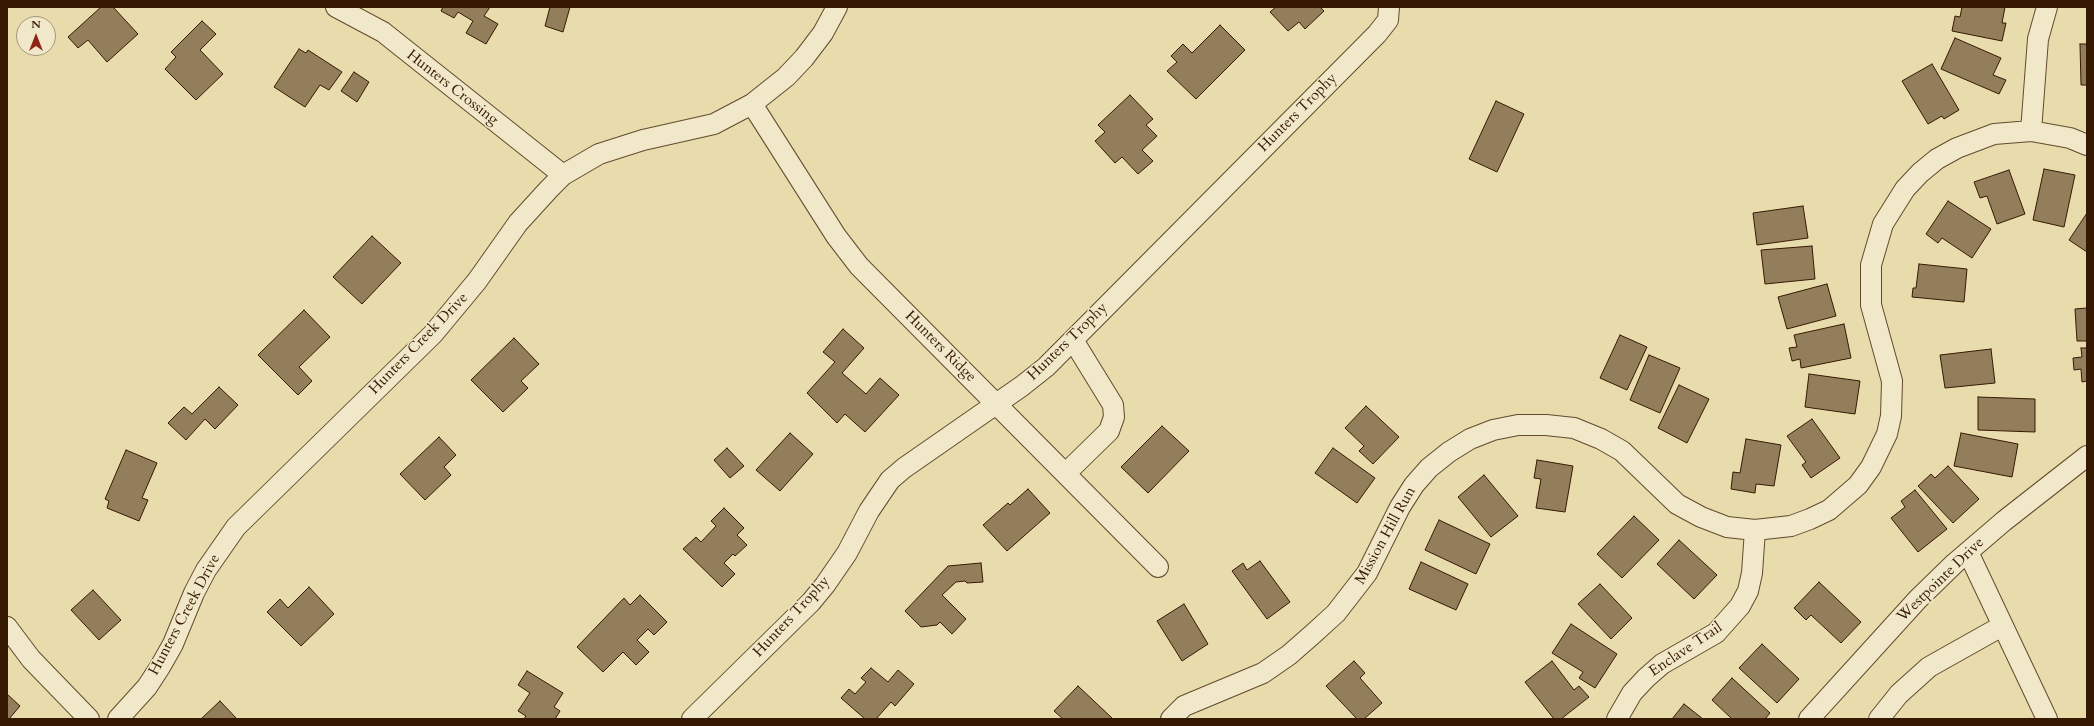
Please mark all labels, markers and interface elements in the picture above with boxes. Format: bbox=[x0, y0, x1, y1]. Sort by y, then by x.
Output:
north arrow bbox=[16, 16, 56, 56]
text: N bbox=[31, 17, 41, 32]
street label: Hunters Crossing bbox=[402, 47, 502, 129]
street label: Hunters Trophy bbox=[1255, 70, 1341, 156]
street label: Hunters Creek Drive bbox=[366, 289, 472, 399]
street label: Hunters Trophy bbox=[1024, 299, 1112, 385]
street label: Hunters Ridge bbox=[901, 308, 979, 386]
street label: Mission Hill Run bbox=[1352, 484, 1420, 588]
street label: Westpointe Drive bbox=[1894, 534, 1988, 626]
street label: Hunters Creek Drive bbox=[146, 552, 224, 678]
street label: Hunters Trophy bbox=[750, 573, 834, 661]
street label: Enclave Trail bbox=[1646, 619, 1726, 681]

